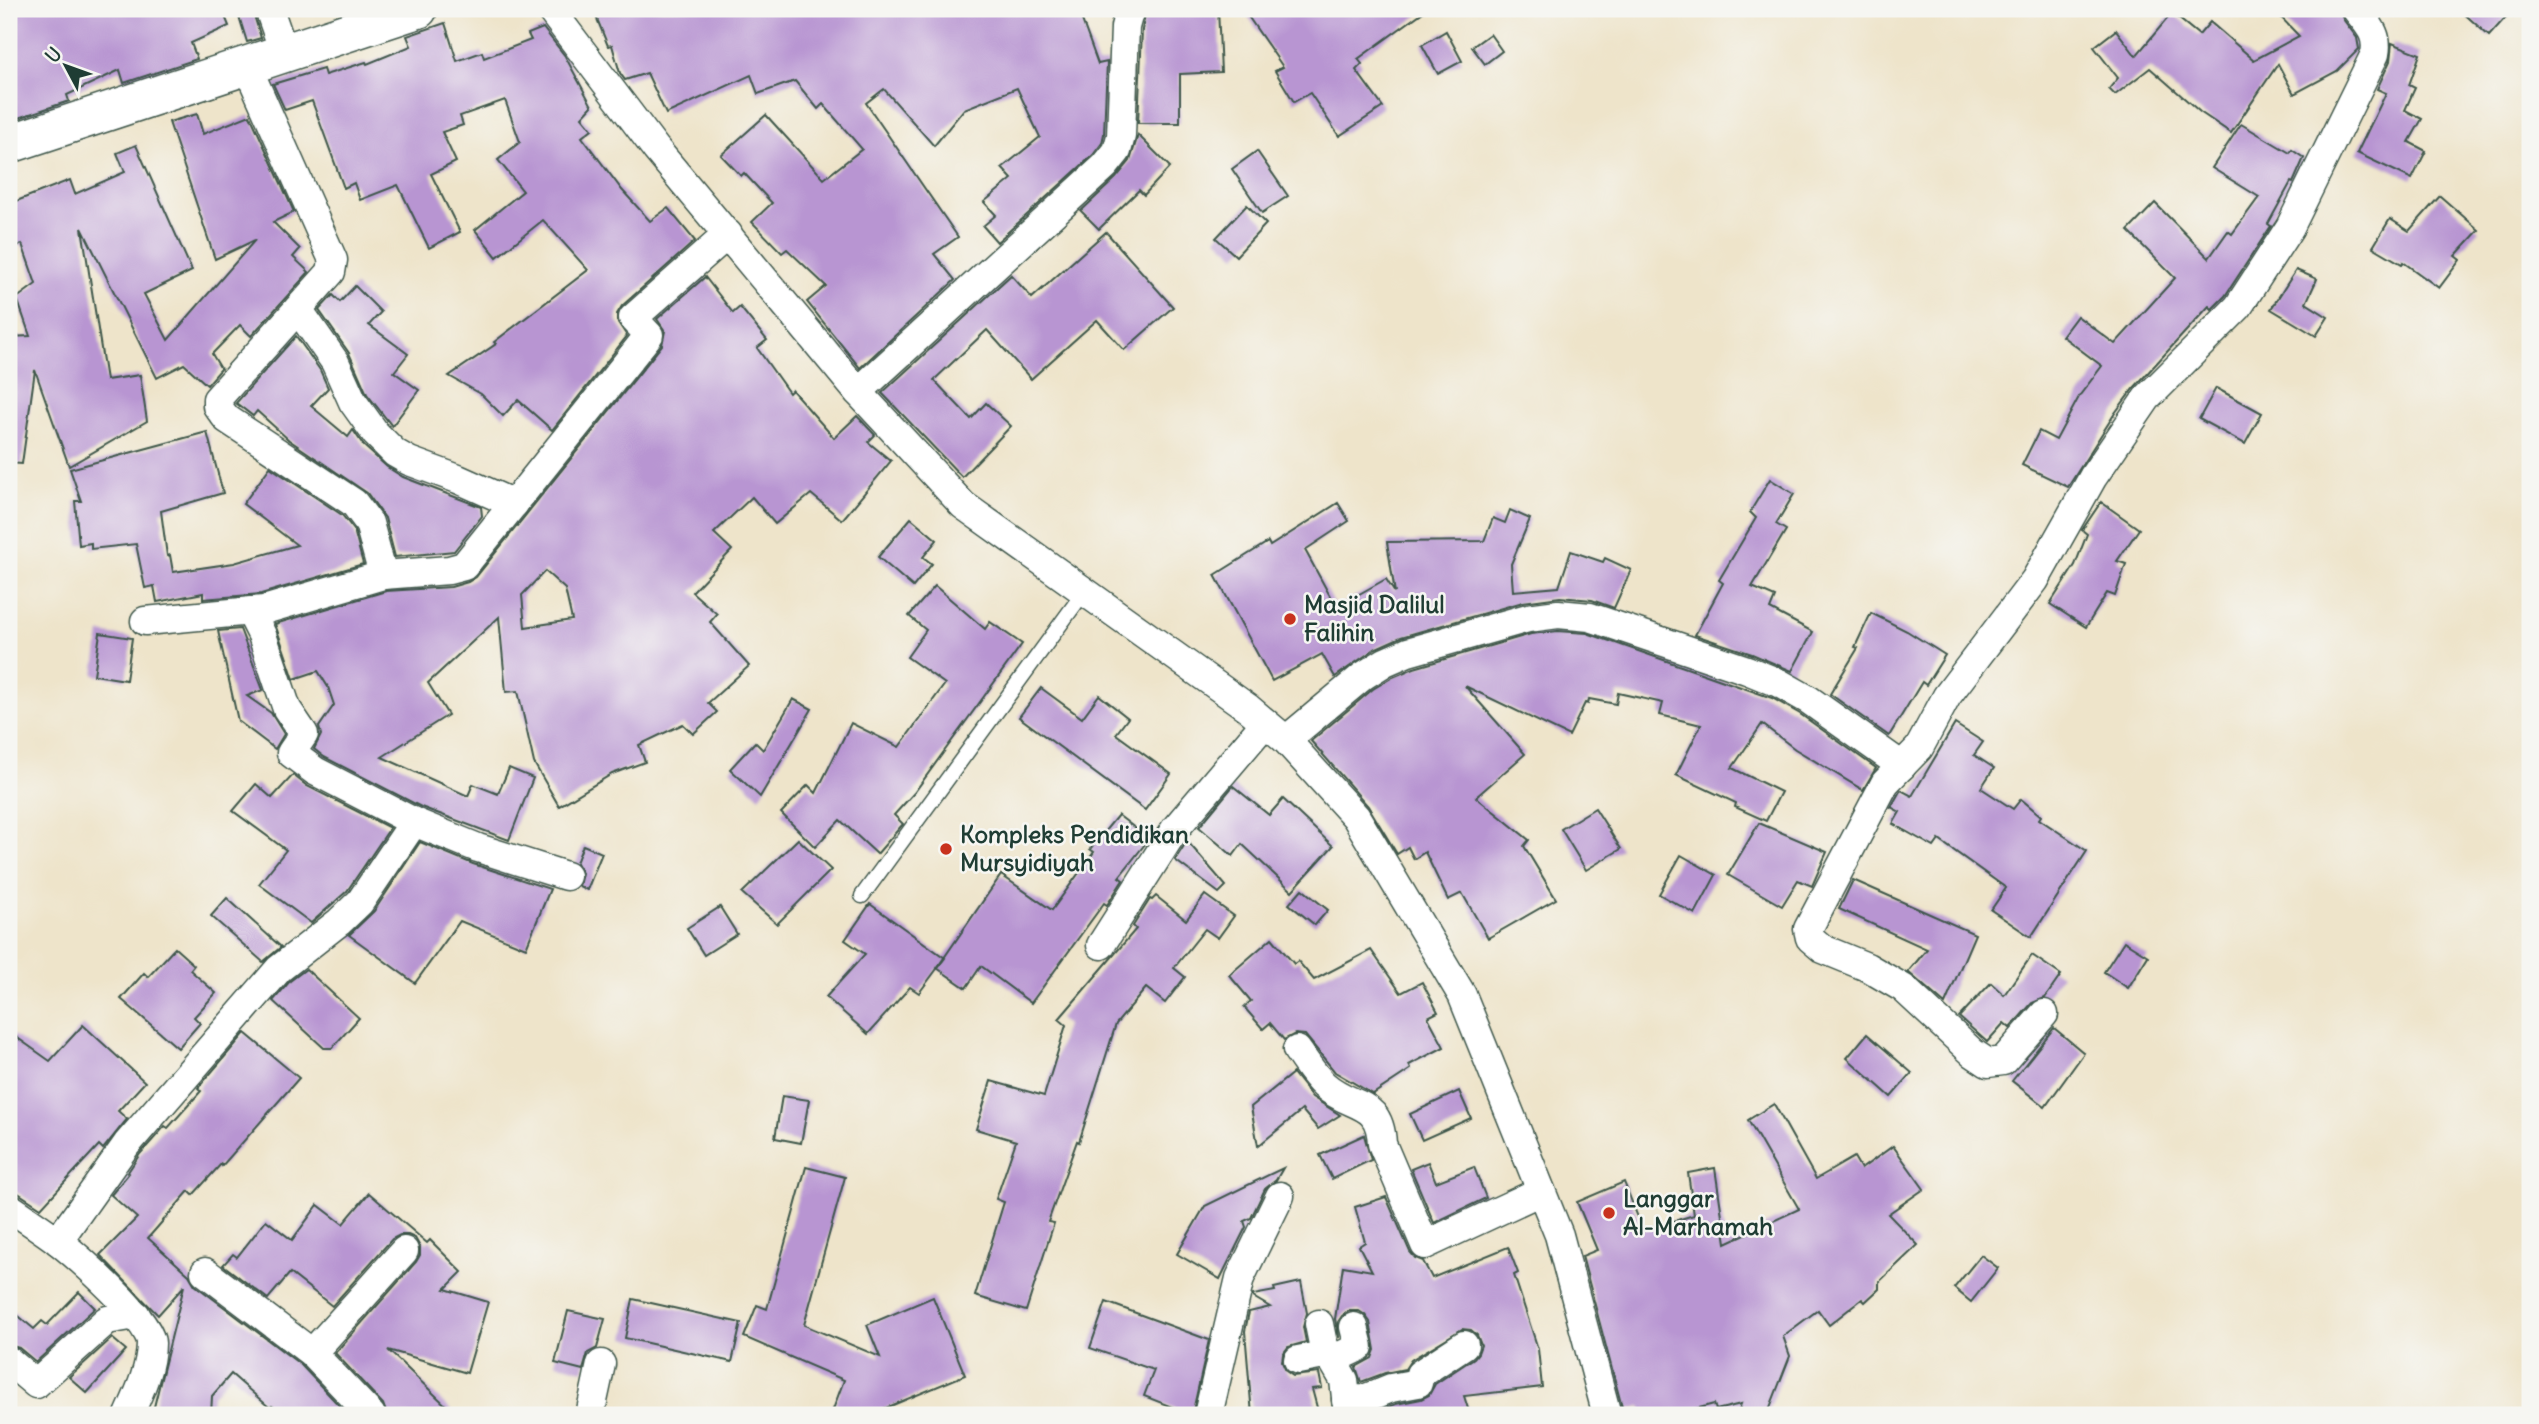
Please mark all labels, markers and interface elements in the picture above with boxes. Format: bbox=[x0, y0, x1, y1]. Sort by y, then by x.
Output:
north arrow bbox=[32, 32, 102, 102]
text: U bbox=[40, 42, 66, 68]
place label: Masjid Dalilul Falihin bbox=[1304, 589, 1445, 647]
marker: Masjid Dalilul Falihin bbox=[1282, 611, 1298, 627]
place label: Kompleks Pendidikan Mursyidiyah bbox=[960, 819, 1189, 877]
marker: Kompleks Pendidikan Mursyidiyah bbox=[938, 841, 954, 857]
place label: Langgar Al-Marhamah bbox=[1623, 1183, 1773, 1241]
marker: Langgar Al-Marhamah bbox=[1601, 1205, 1617, 1221]

